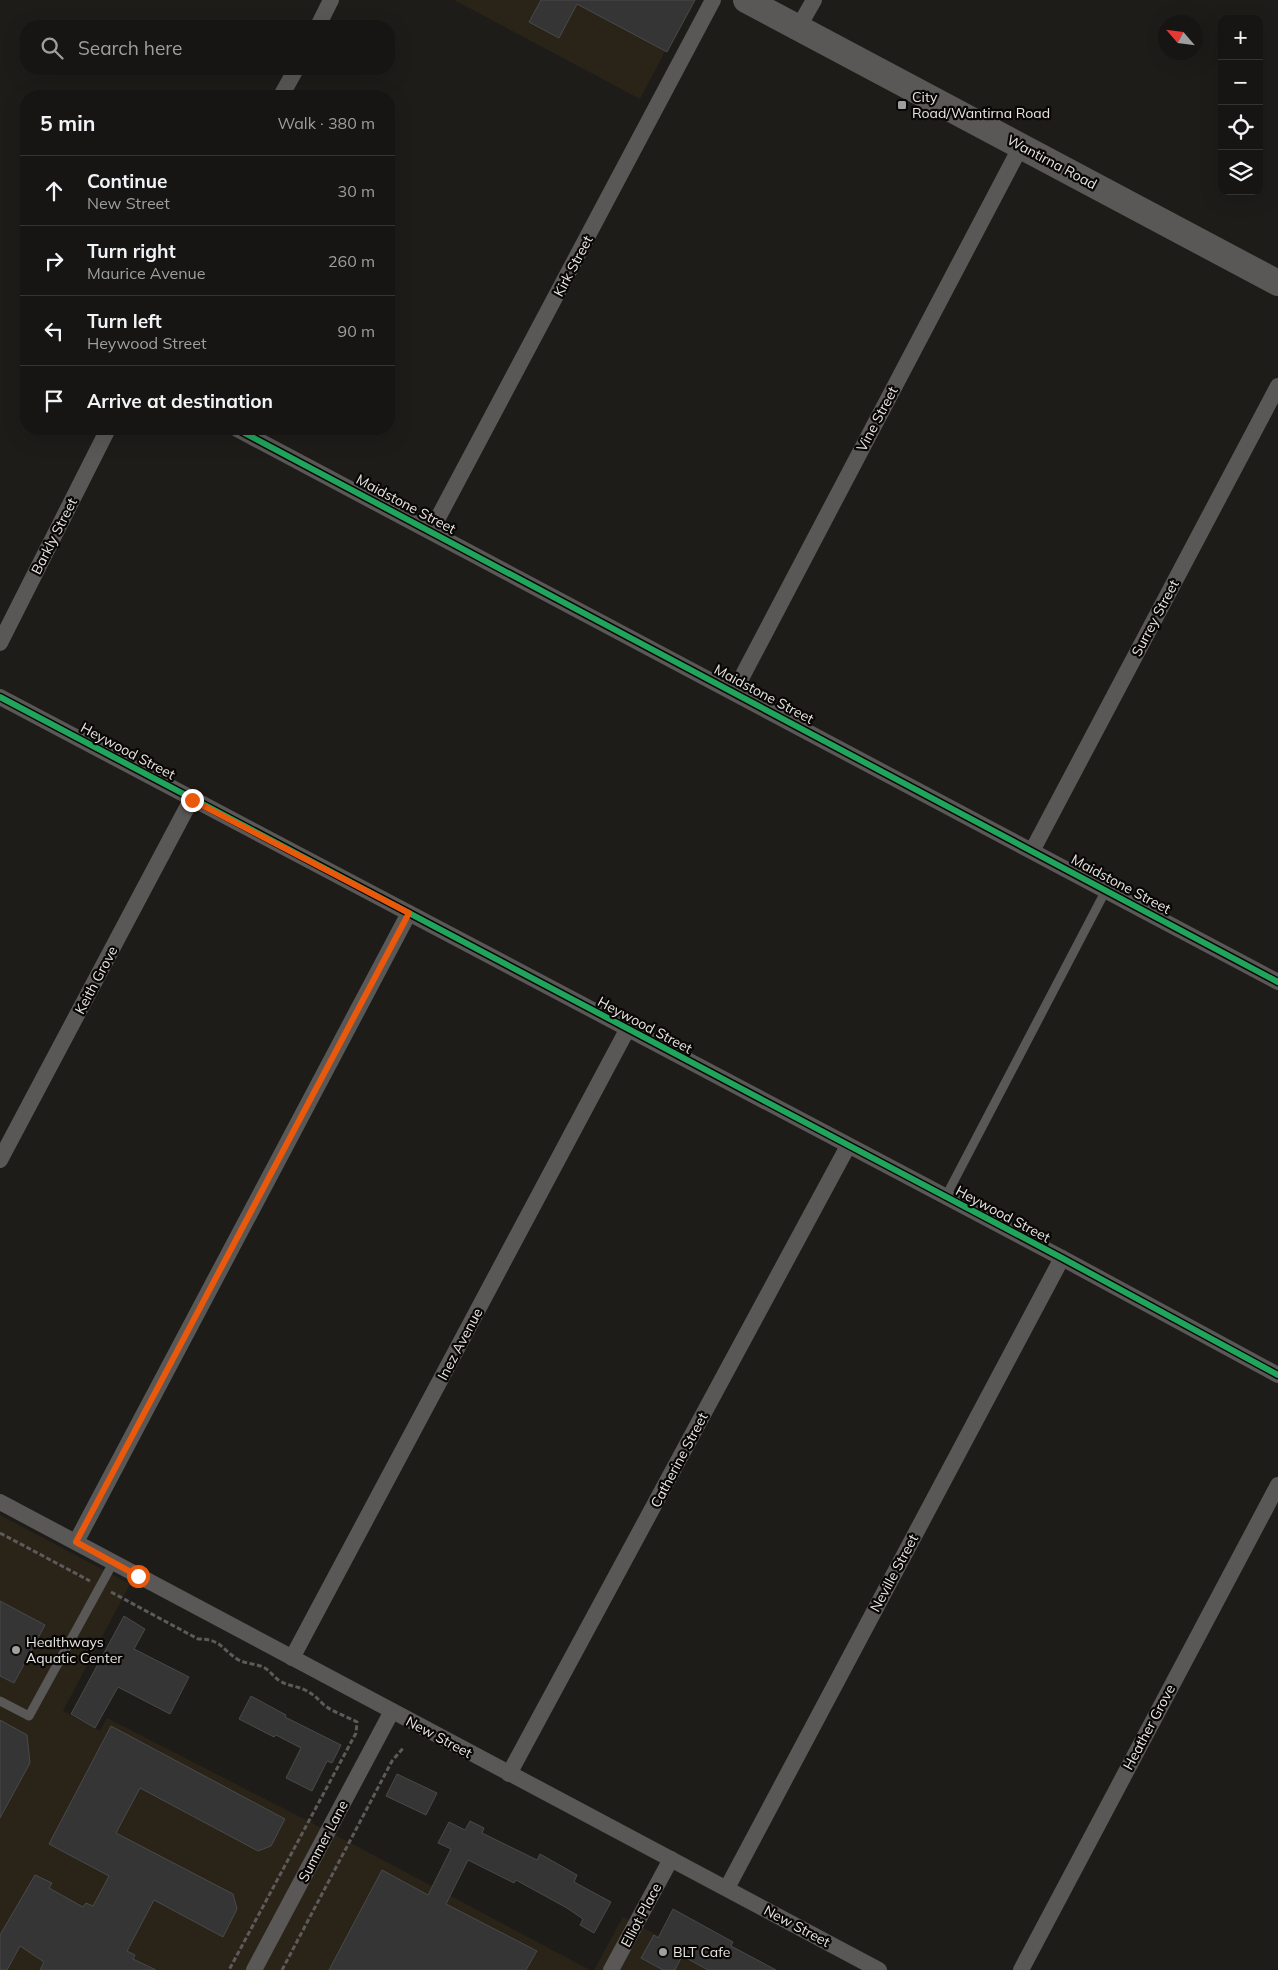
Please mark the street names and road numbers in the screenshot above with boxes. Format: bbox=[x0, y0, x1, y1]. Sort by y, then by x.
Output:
street label: Wantirna Road bbox=[1004, 131, 1100, 193]
street label: Kirk Street bbox=[549, 232, 597, 300]
street label: Vine Street bbox=[852, 383, 902, 455]
street label: Maidstone Street bbox=[353, 470, 459, 538]
street label: Barkly Street bbox=[27, 495, 81, 577]
street label: Surrey Street bbox=[1127, 577, 1183, 659]
street label: Maidstone Street bbox=[711, 660, 817, 728]
street label: Heywood Street bbox=[78, 718, 179, 784]
street label: Maidstone Street bbox=[1068, 850, 1174, 918]
street label: Keith Grove bbox=[71, 943, 121, 1017]
street label: Heywood Street bbox=[595, 992, 696, 1058]
street label: Heywood Street bbox=[953, 1181, 1054, 1247]
street label: Inez Avenue bbox=[433, 1305, 487, 1383]
street label: Catherine Street bbox=[646, 1409, 712, 1511]
street label: Neville Street bbox=[866, 1531, 922, 1615]
street label: Heather Grove bbox=[1119, 1681, 1179, 1773]
street label: New Street bbox=[403, 1712, 475, 1762]
street label: Summer Lane bbox=[294, 1797, 352, 1885]
street label: Elliot Place bbox=[617, 1880, 665, 1950]
street label: New Street bbox=[761, 1901, 833, 1951]

